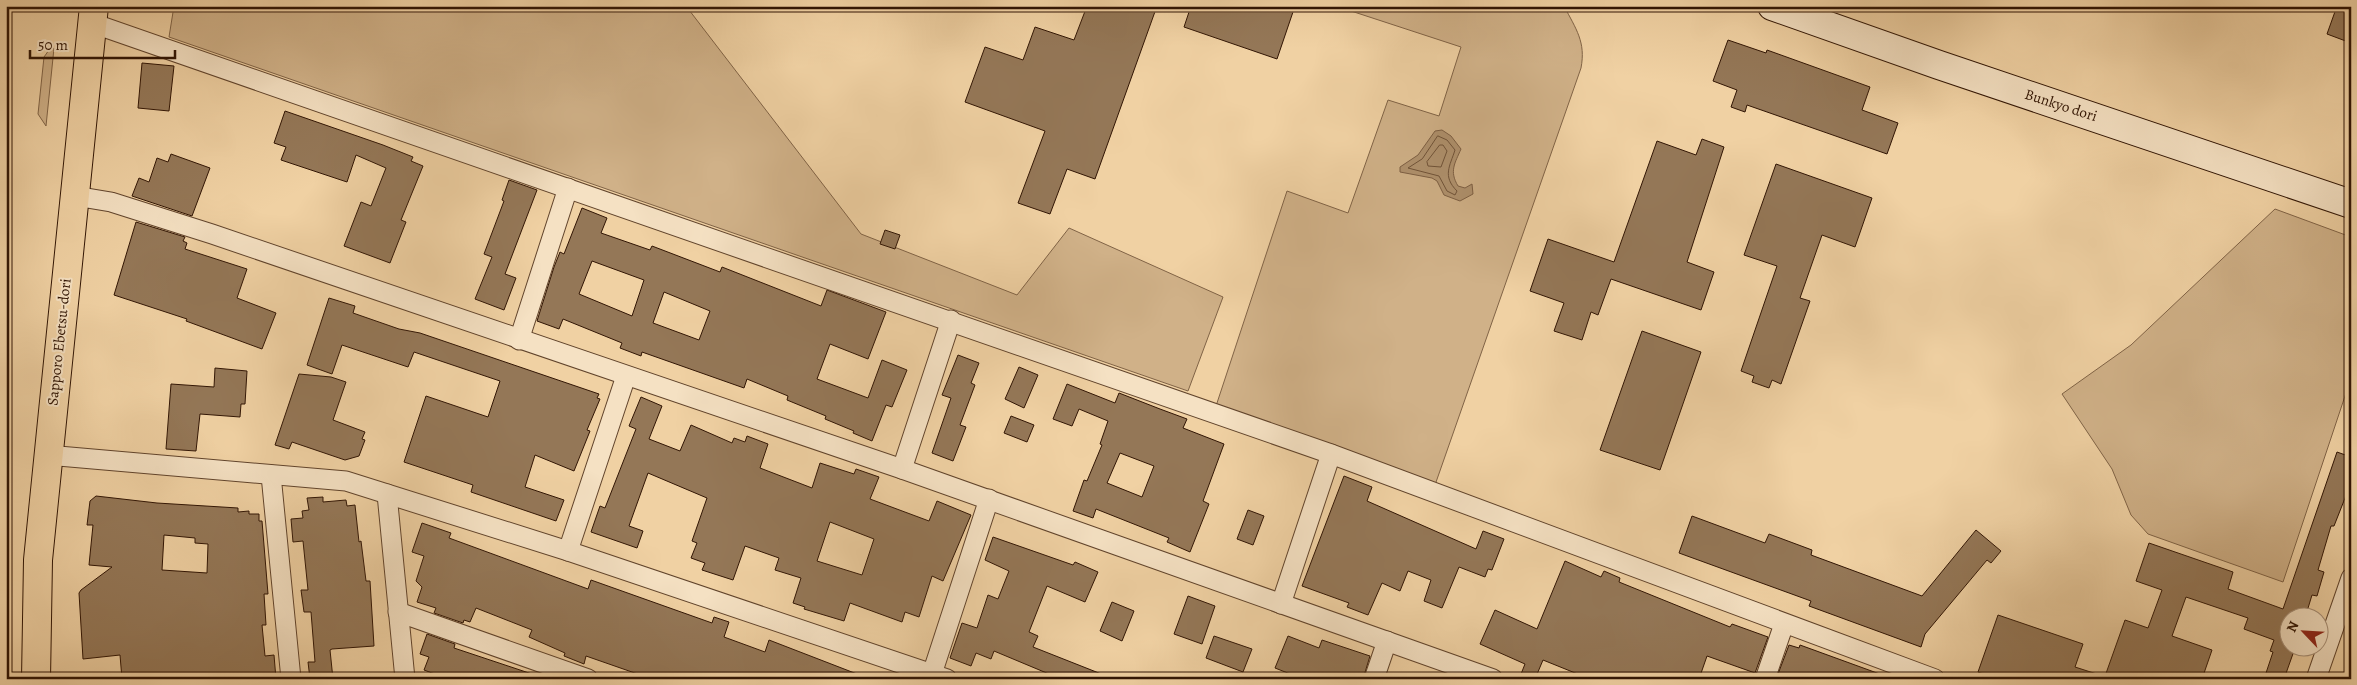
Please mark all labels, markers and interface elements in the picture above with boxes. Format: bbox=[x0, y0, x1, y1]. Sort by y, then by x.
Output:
scale bar bbox=[30, 28, 175, 60]
text: 50 m bbox=[38, 35, 68, 55]
street label: Bunkyo dori bbox=[2022, 84, 2100, 126]
street label: Sapporo Ebetsu-dori bbox=[42, 278, 76, 406]
north arrow bbox=[2280, 608, 2330, 658]
text: N bbox=[2282, 618, 2303, 635]

